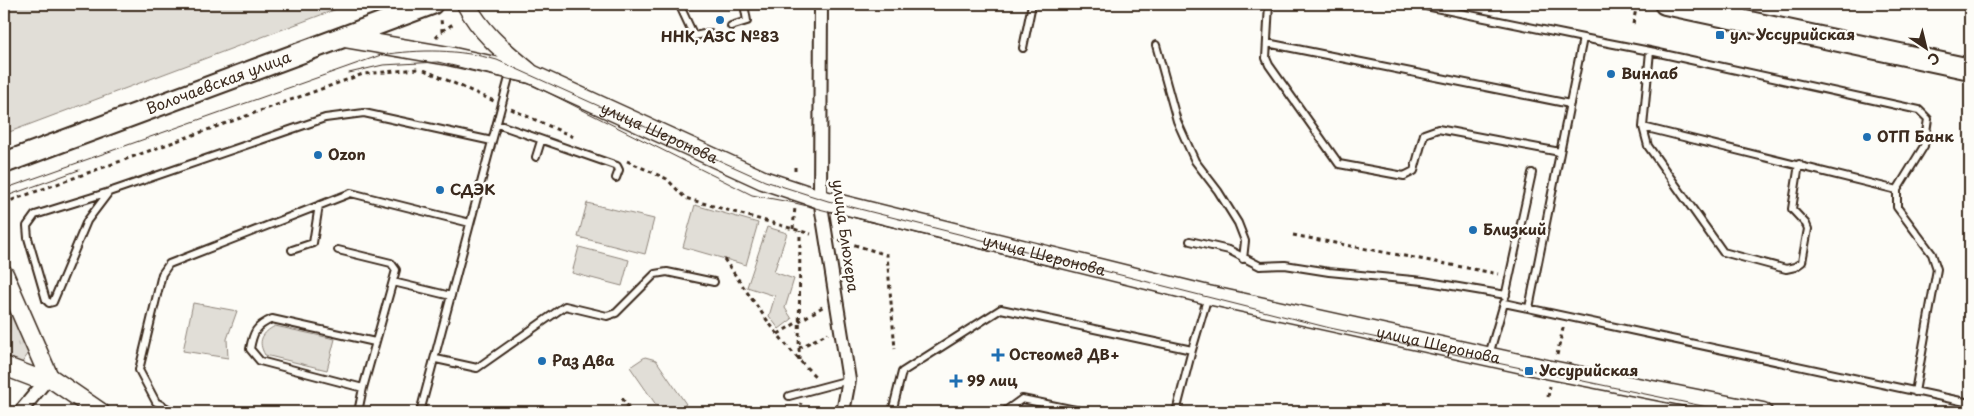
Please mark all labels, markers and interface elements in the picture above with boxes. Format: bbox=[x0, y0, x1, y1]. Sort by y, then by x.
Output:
marker: ННК, АЗС №83 bbox=[714, 14, 726, 26]
place label: ул. Уссурийская bbox=[1730, 22, 1855, 45]
north arrow bbox=[1902, 22, 1952, 72]
place label: ННК, АЗС №83 bbox=[661, 24, 779, 47]
marker: ул. Уссурийская bbox=[1714, 29, 1726, 41]
street label: Волочаевская улица bbox=[142, 44, 294, 119]
text: С bbox=[1923, 47, 1944, 71]
place label: Винлаб bbox=[1621, 61, 1678, 84]
marker: Винлаб bbox=[1605, 68, 1617, 80]
street label: улица Шеронова bbox=[597, 95, 723, 169]
place label: ОТП Банк bbox=[1877, 124, 1954, 147]
marker: ОТП Банк bbox=[1861, 131, 1873, 143]
place label: Ozon bbox=[328, 142, 366, 165]
marker: Ozon bbox=[312, 149, 324, 161]
place label: СДЭК bbox=[450, 177, 495, 200]
street label: улица Блюхера bbox=[827, 178, 866, 294]
marker: СДЭК bbox=[434, 184, 446, 196]
place label: Близкий bbox=[1483, 217, 1546, 240]
marker: Близкий bbox=[1467, 224, 1479, 236]
street label: улица Шеронова bbox=[980, 228, 1109, 281]
street label: улица Шеронова bbox=[1374, 319, 1503, 369]
place label: Остеомед ДВ+ bbox=[1009, 342, 1120, 365]
place label: Раз Два bbox=[552, 348, 615, 371]
marker: Остеомед ДВ+ bbox=[991, 348, 1005, 362]
marker: Раз Два bbox=[536, 355, 548, 367]
place label: Уссурийская bbox=[1539, 358, 1638, 381]
marker: Уссурийская bbox=[1523, 365, 1535, 377]
place label: 99 лиц bbox=[967, 368, 1018, 391]
marker: 99 лиц bbox=[949, 374, 963, 388]

